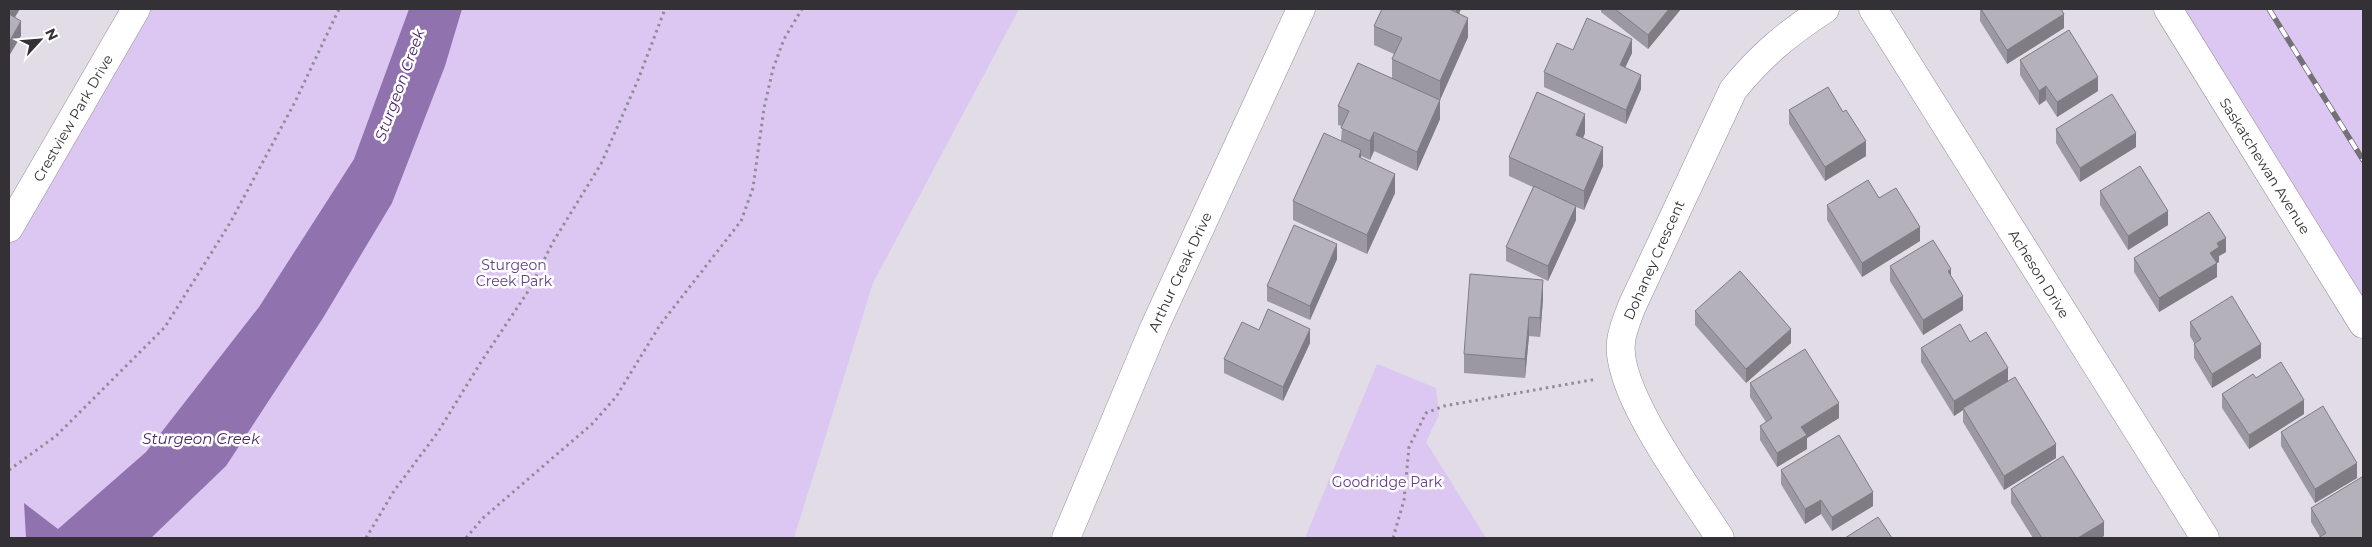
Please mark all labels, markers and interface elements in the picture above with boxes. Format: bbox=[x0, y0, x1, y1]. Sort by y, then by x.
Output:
north arrow bbox=[15, 15, 65, 65]
text: N bbox=[41, 25, 62, 43]
water label: Sturgeon Creek bbox=[370, 25, 429, 143]
street label: Crestview Park Drive bbox=[29, 51, 117, 185]
street label: Saskatchewan Avenue bbox=[2216, 94, 2314, 238]
street label: Dohaney Crescent bbox=[1620, 197, 1689, 323]
street label: Arthur Creak Drive bbox=[1144, 209, 1216, 335]
street label: Acheson Drive bbox=[2005, 226, 2073, 322]
park label: Sturgeon Creek Park bbox=[476, 256, 553, 290]
water label: Sturgeon Creek bbox=[142, 429, 261, 448]
park label: Goodridge Park bbox=[1332, 473, 1443, 491]

